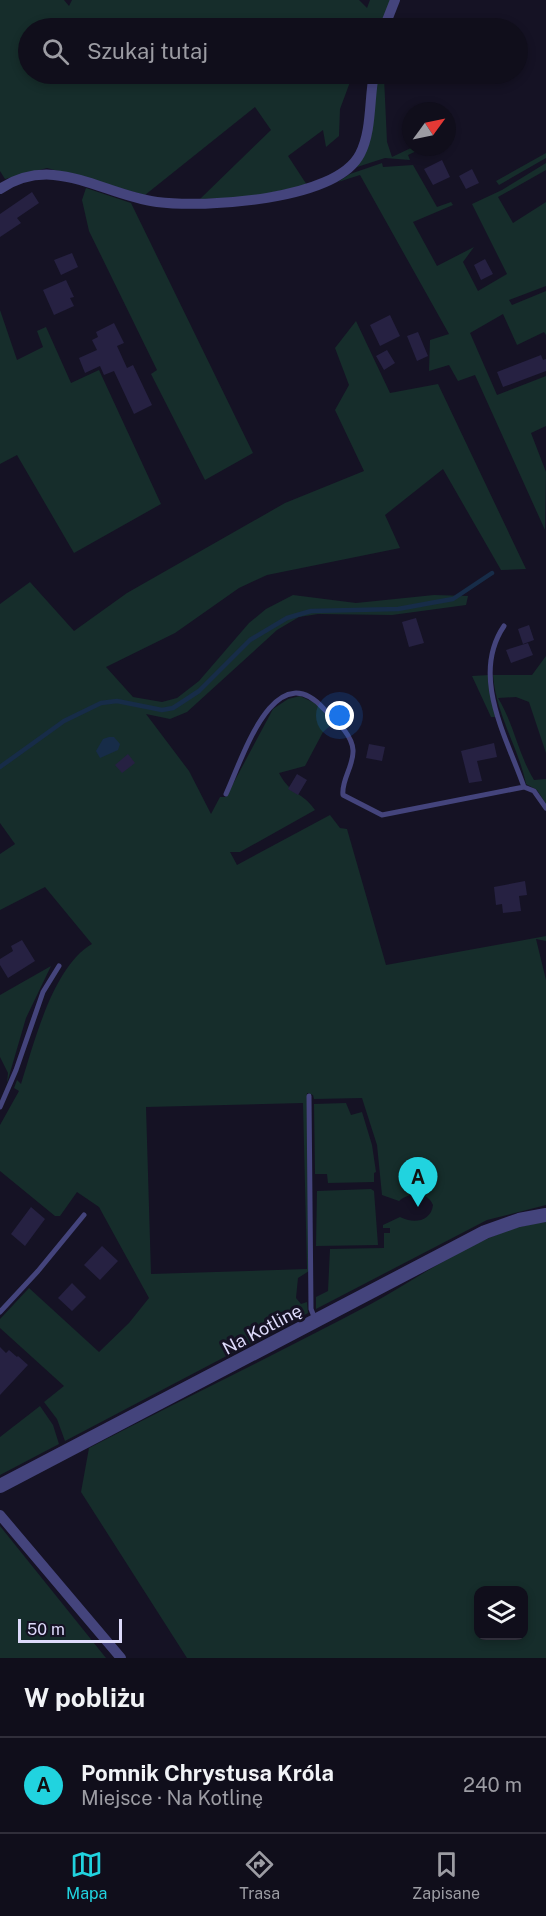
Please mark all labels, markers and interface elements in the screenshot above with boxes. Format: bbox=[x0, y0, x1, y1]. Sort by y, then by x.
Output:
search box bbox=[18, 18, 528, 84]
icon: search bbox=[39, 35, 72, 68]
text: Szukaj tutaj bbox=[87, 38, 208, 64]
north arrow bbox=[402, 102, 456, 156]
your location bbox=[325, 701, 354, 730]
pin: A bbox=[398, 1158, 438, 1207]
street label: Na Kotlinę bbox=[219, 1299, 305, 1359]
map controls bbox=[474, 1586, 528, 1640]
button: layers bbox=[474, 1586, 528, 1640]
scale bar bbox=[18, 1616, 122, 1644]
text: 50 m bbox=[27, 1620, 65, 1639]
text: W pobliżu bbox=[24, 1682, 145, 1713]
text: Pomnik Chrystusa Króla bbox=[81, 1760, 334, 1786]
text: A bbox=[36, 1773, 51, 1797]
text: 240 m bbox=[463, 1773, 522, 1797]
text: Miejsce · Na Kotlinę bbox=[81, 1786, 263, 1810]
tab: Mapa bbox=[66, 1848, 107, 1903]
tab: Trasa bbox=[239, 1848, 280, 1903]
tab: Zapisane bbox=[412, 1848, 480, 1903]

